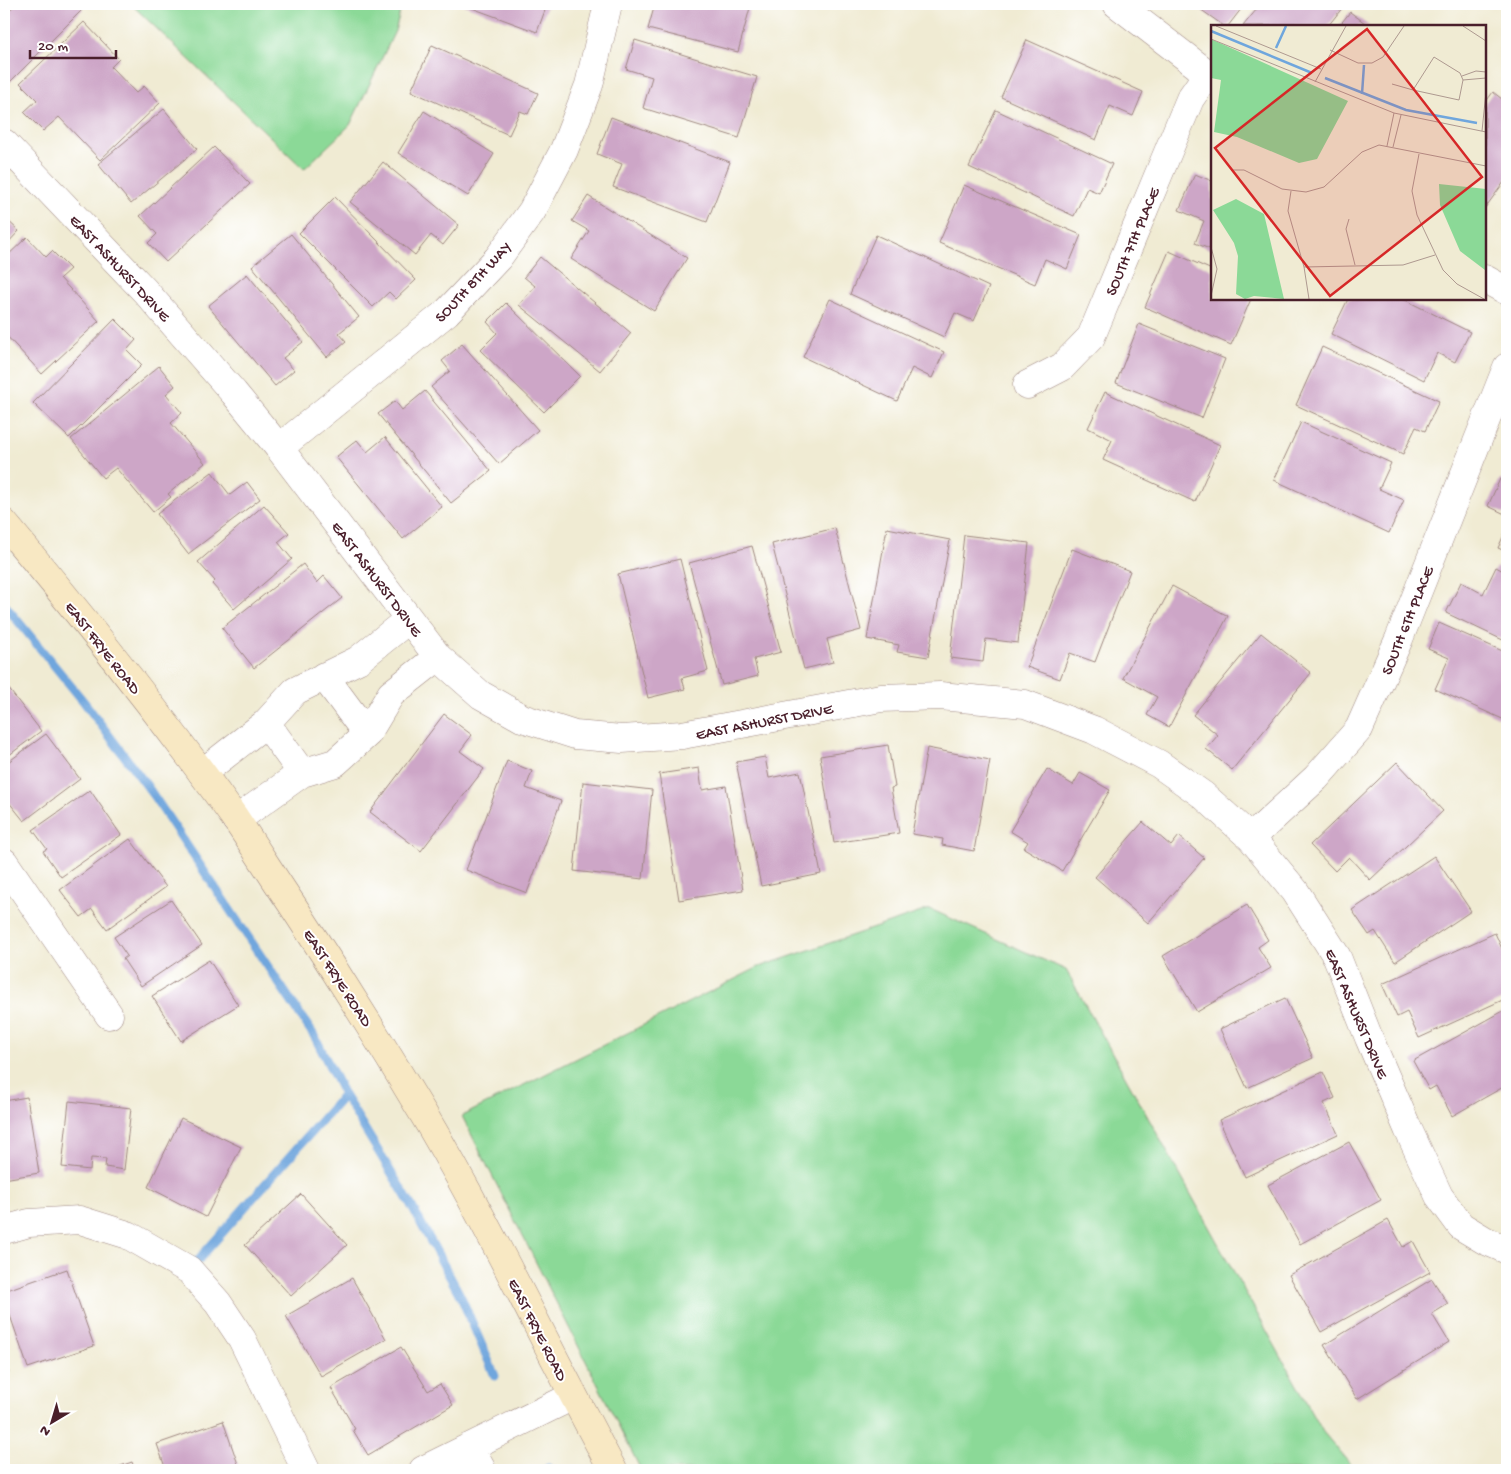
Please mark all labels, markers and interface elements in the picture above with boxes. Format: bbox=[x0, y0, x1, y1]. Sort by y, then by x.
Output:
inset map bbox=[1211, 25, 1486, 300]
scale bar bbox=[30, 28, 116, 60]
text: 20 m bbox=[38, 38, 68, 56]
street label: SOUTH 7TH PLACE bbox=[1103, 185, 1166, 299]
street label: EAST ASHURST DRIVE bbox=[64, 212, 174, 328]
street label: SOUTH 8TH WAY bbox=[432, 239, 517, 328]
street label: EAST ASHURST DRIVE bbox=[326, 519, 425, 642]
street label: SOUTH 6TH PLACE bbox=[1379, 563, 1440, 678]
street label: EAST FRYE ROAD bbox=[59, 599, 144, 700]
street label: EAST ASHURST DRIVE bbox=[694, 701, 836, 746]
street label: EAST FRYE ROAD bbox=[297, 927, 375, 1032]
street label: EAST ASHURST DRIVE bbox=[1319, 947, 1391, 1083]
street label: EAST FRYE ROAD bbox=[502, 1276, 570, 1385]
north arrow bbox=[28, 1396, 78, 1446]
text: N bbox=[37, 1421, 54, 1440]

